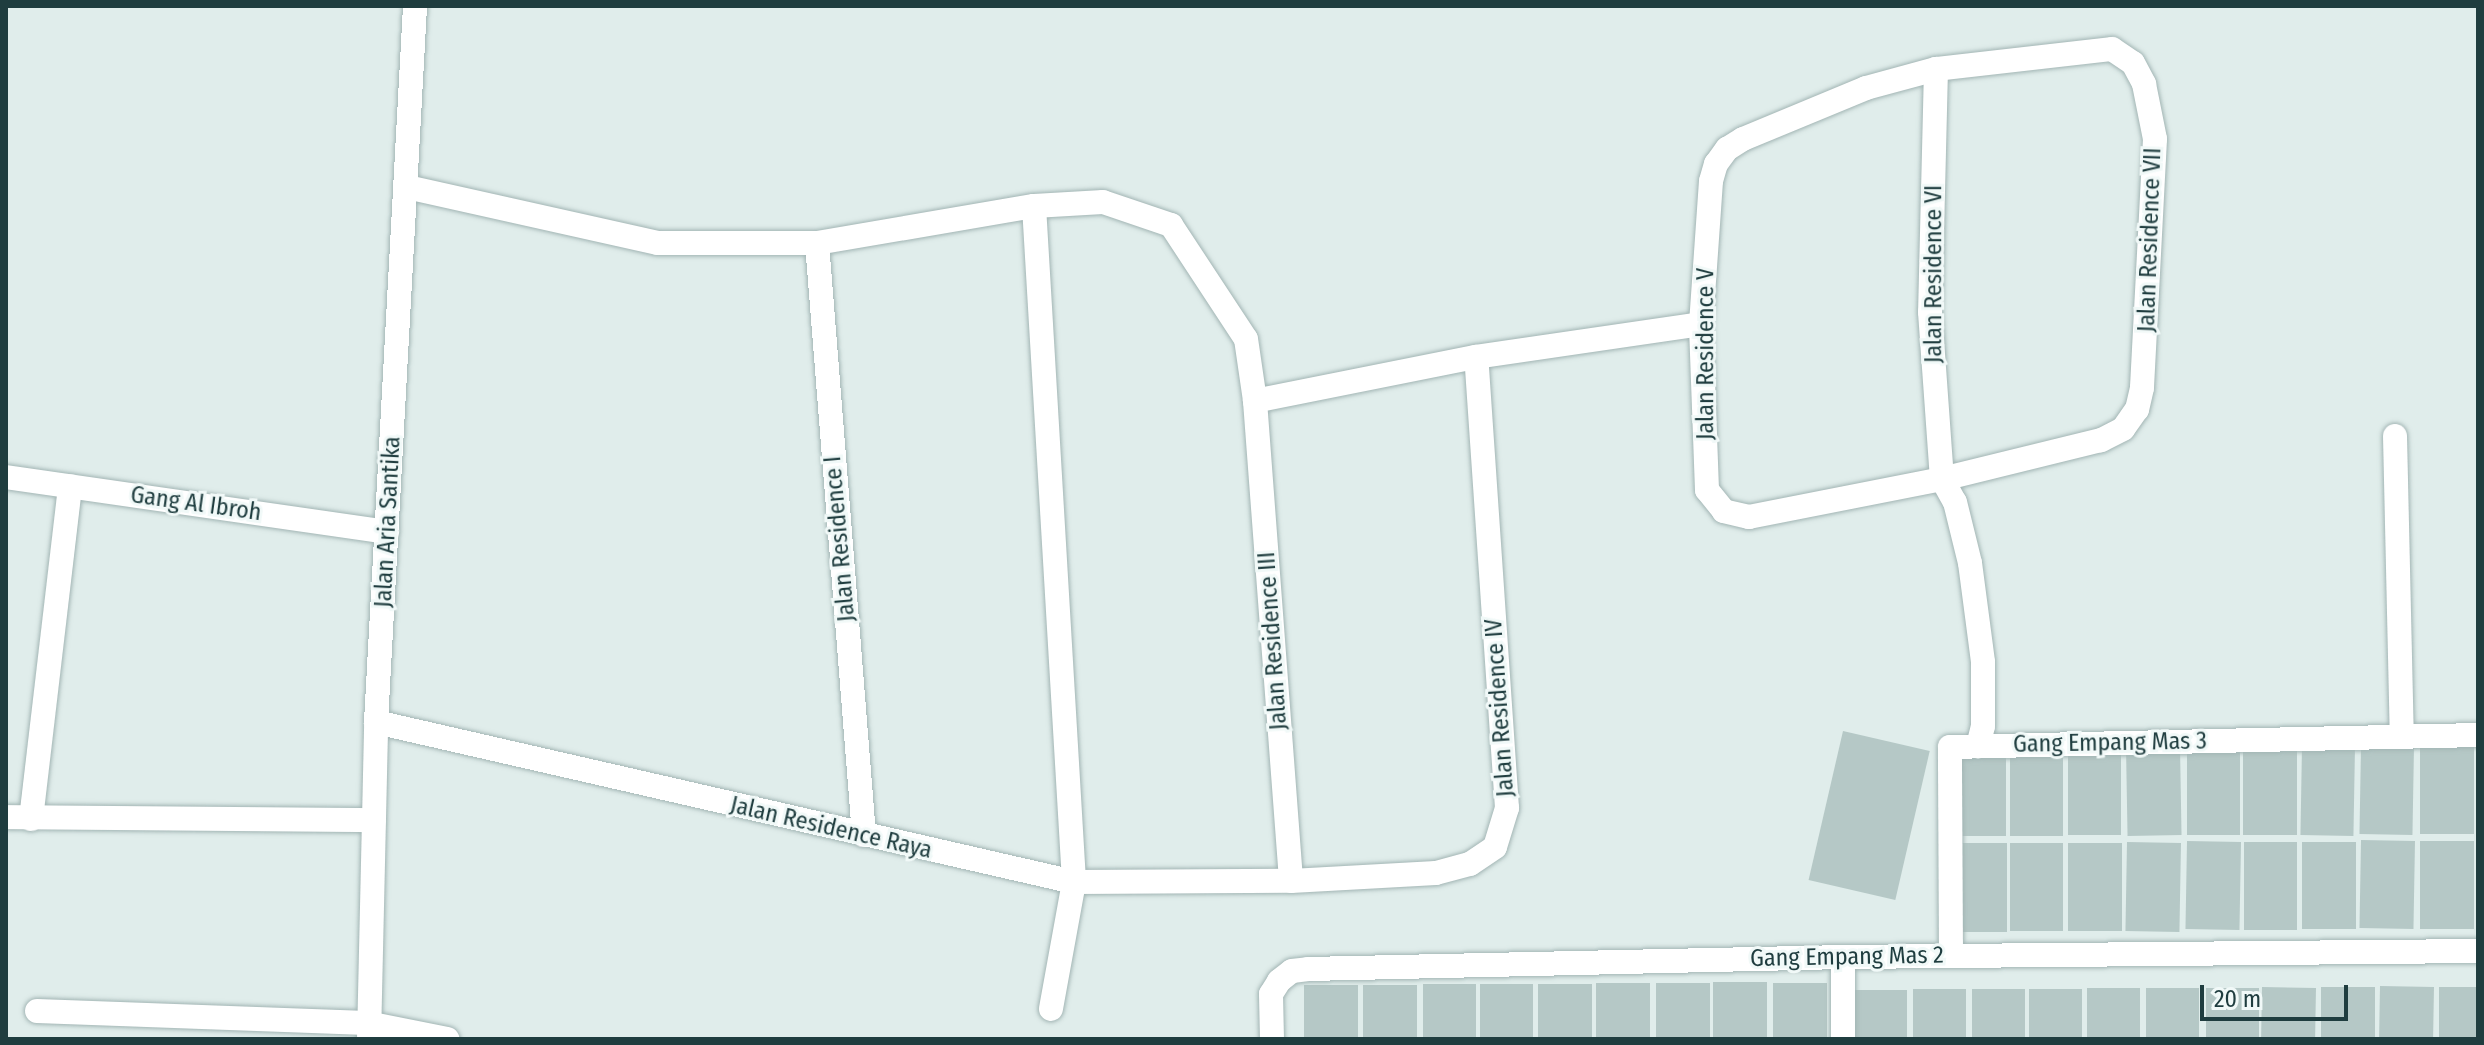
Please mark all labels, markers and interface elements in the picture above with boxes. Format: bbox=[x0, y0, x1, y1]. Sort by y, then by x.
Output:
street label: Jalan Residence VII bbox=[2132, 147, 2168, 333]
street label: Jalan Residence VI bbox=[1920, 185, 1948, 363]
street label: Jalan Residence V bbox=[1692, 268, 1720, 440]
street label: Jalan Aria Santika bbox=[369, 436, 407, 608]
street label: Jalan Residence I bbox=[818, 455, 862, 623]
street label: Gang Al Ibroh bbox=[129, 481, 263, 527]
street label: Jalan Residence III bbox=[1252, 551, 1294, 731]
street label: Jalan Residence IV bbox=[1479, 618, 1521, 798]
street label: Gang Empang Mas 3 bbox=[2013, 727, 2207, 759]
street label: Jalan Residence Raya bbox=[727, 791, 935, 865]
street label: Gang Empang Mas 2 bbox=[1750, 941, 1944, 973]
scale bar bbox=[2204, 969, 2352, 1019]
text: 20 m bbox=[2214, 985, 2261, 1013]

